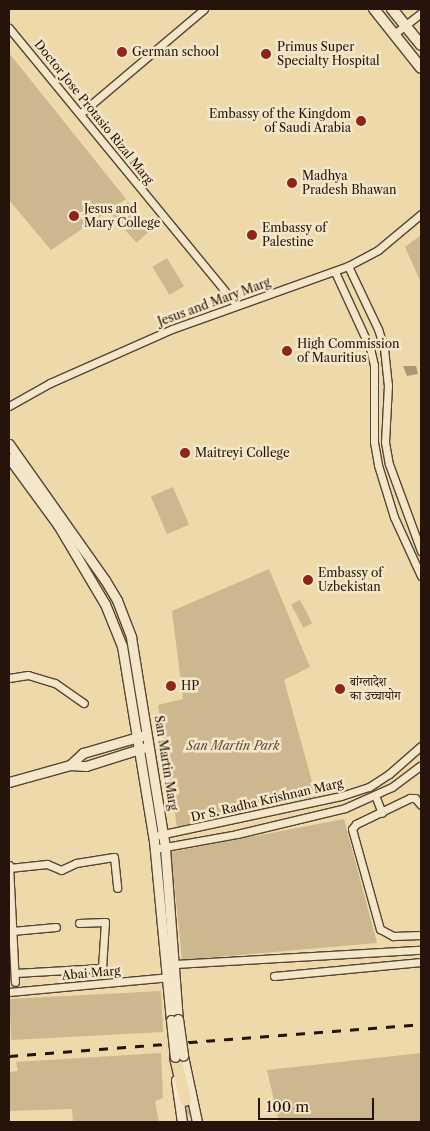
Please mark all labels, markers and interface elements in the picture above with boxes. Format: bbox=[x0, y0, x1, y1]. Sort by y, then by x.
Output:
street label: Doctor Jose Protasio Rizal Marg bbox=[31, 37, 157, 187]
place label: Primus Super Specialty Hospital bbox=[277, 40, 380, 68]
place label: German school bbox=[132, 45, 219, 59]
marker: German school bbox=[116, 46, 128, 58]
marker: Primus Super Specialty Hospital bbox=[259, 47, 273, 61]
place label: Embassy of the Kingdom of Saudi Arabia bbox=[209, 107, 351, 135]
marker: Embassy of the Kingdom of Saudi Arabia bbox=[355, 115, 367, 127]
place label: Madhya Pradesh Bhawan bbox=[302, 169, 396, 197]
marker: Madhya Pradesh Bhawan bbox=[286, 177, 298, 189]
place label: Jesus and Mary College bbox=[84, 202, 161, 230]
marker: Jesus and Mary College bbox=[68, 210, 80, 222]
place label: Embassy of Palestine bbox=[262, 221, 327, 249]
marker: Embassy of Palestine bbox=[246, 229, 258, 241]
street label: Jesus and Mary Marg bbox=[156, 275, 272, 329]
place label: High Commission of Mauritius bbox=[297, 337, 400, 365]
marker: High Commission of Mauritius bbox=[281, 345, 293, 357]
place label: Maitreyi College bbox=[195, 446, 290, 460]
marker: Maitreyi College bbox=[179, 447, 191, 459]
place label: Embassy of Uzbekistan bbox=[318, 566, 383, 594]
marker: Embassy of Uzbekistan bbox=[302, 574, 314, 586]
place label: बांग्लादेश का उच्चायोग bbox=[350, 675, 400, 703]
place label: HP bbox=[181, 679, 199, 693]
marker: HP bbox=[165, 680, 177, 692]
marker: बांग्लादेश का उच्चायोग bbox=[334, 683, 346, 695]
street label: San Martin Marg bbox=[151, 715, 181, 811]
park label: San Martin Park bbox=[187, 739, 279, 753]
street label: Dr S. Radha Krishnan Marg bbox=[189, 775, 345, 825]
street label: Abai Marg bbox=[61, 963, 121, 983]
scale bar bbox=[260, 1088, 376, 1120]
text: 100 m bbox=[266, 1097, 309, 1116]

